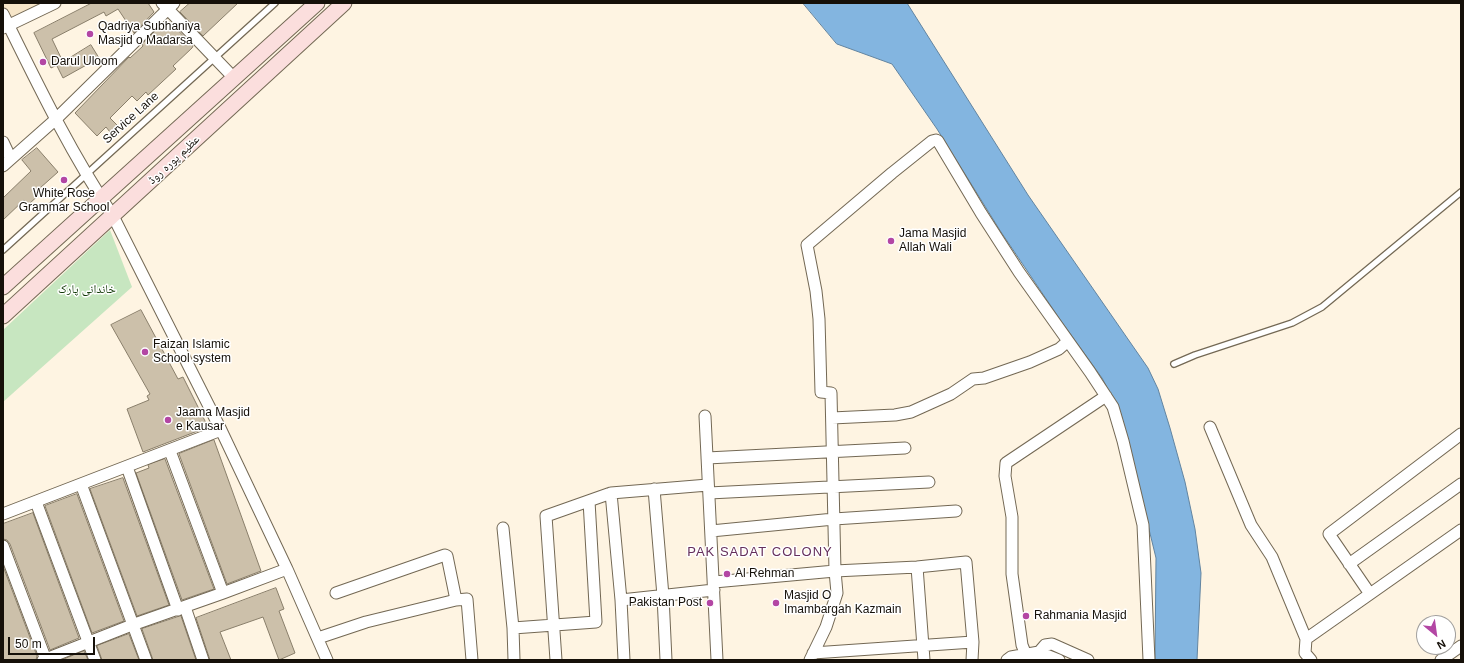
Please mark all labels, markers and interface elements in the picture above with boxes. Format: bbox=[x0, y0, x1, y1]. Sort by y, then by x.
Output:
place label: Qadriya Subhaniya Masjid o Madarsa bbox=[98, 20, 200, 48]
marker: Qadriya Subhaniya Masjid o Madarsa bbox=[85, 29, 95, 39]
place label: Darul Uloom bbox=[51, 55, 118, 69]
marker: Darul Uloom bbox=[38, 57, 48, 67]
street label: Service Lane bbox=[100, 89, 162, 147]
street label: عظیم پورہ روڈ bbox=[145, 132, 203, 188]
marker: White Rose Grammar School bbox=[59, 175, 69, 185]
place label: White Rose Grammar School bbox=[19, 187, 109, 215]
place label: Jama Masjid Allah Wali bbox=[899, 227, 966, 255]
marker: Jama Masjid Allah Wali bbox=[886, 236, 896, 246]
park label: خاندانی پارک bbox=[58, 283, 116, 297]
place label: Faizan Islamic School system bbox=[153, 338, 231, 366]
marker: Faizan Islamic School system bbox=[140, 347, 150, 357]
place label: Jaama Masjid e Kausar bbox=[176, 406, 250, 434]
marker: Jaama Masjid e Kausar bbox=[163, 415, 173, 425]
district label: PAK SADAT COLONY bbox=[687, 544, 833, 560]
place label: Al Rehman bbox=[735, 567, 794, 581]
marker: Al Rehman bbox=[722, 569, 732, 579]
place label: Masjid O Imambargah Kazmain bbox=[784, 589, 901, 617]
place label: Pakistan Post bbox=[629, 596, 702, 610]
marker: Pakistan Post bbox=[705, 598, 715, 608]
marker: Masjid O Imambargah Kazmain bbox=[771, 598, 781, 608]
place label: Rahmania Masjid bbox=[1034, 609, 1127, 623]
marker: Rahmania Masjid bbox=[1021, 611, 1031, 621]
north arrow bbox=[1416, 615, 1456, 655]
scale bar bbox=[10, 629, 97, 655]
text: 50 m bbox=[15, 637, 42, 651]
text: N bbox=[1435, 637, 1448, 652]

